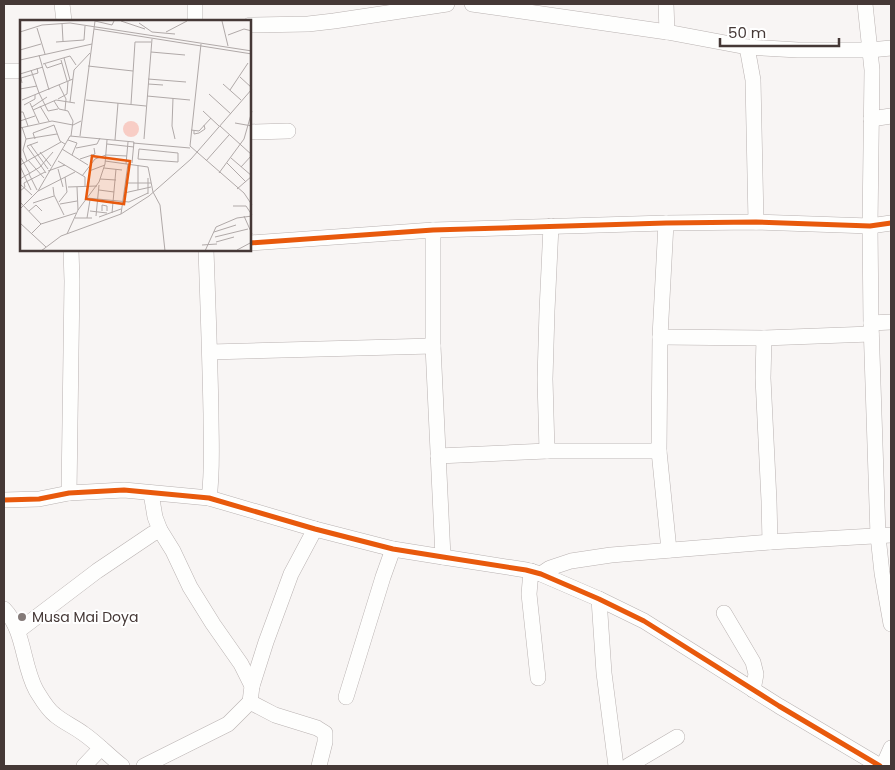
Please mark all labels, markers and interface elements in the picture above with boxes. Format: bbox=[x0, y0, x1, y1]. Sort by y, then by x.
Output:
scale bar bbox=[720, 15, 839, 47]
inset map bbox=[20, 20, 251, 251]
text: 50 m bbox=[728, 22, 766, 43]
place label: Musa Mai Doya bbox=[32, 607, 138, 627]
marker: Musa Mai Doya bbox=[16, 611, 28, 623]

